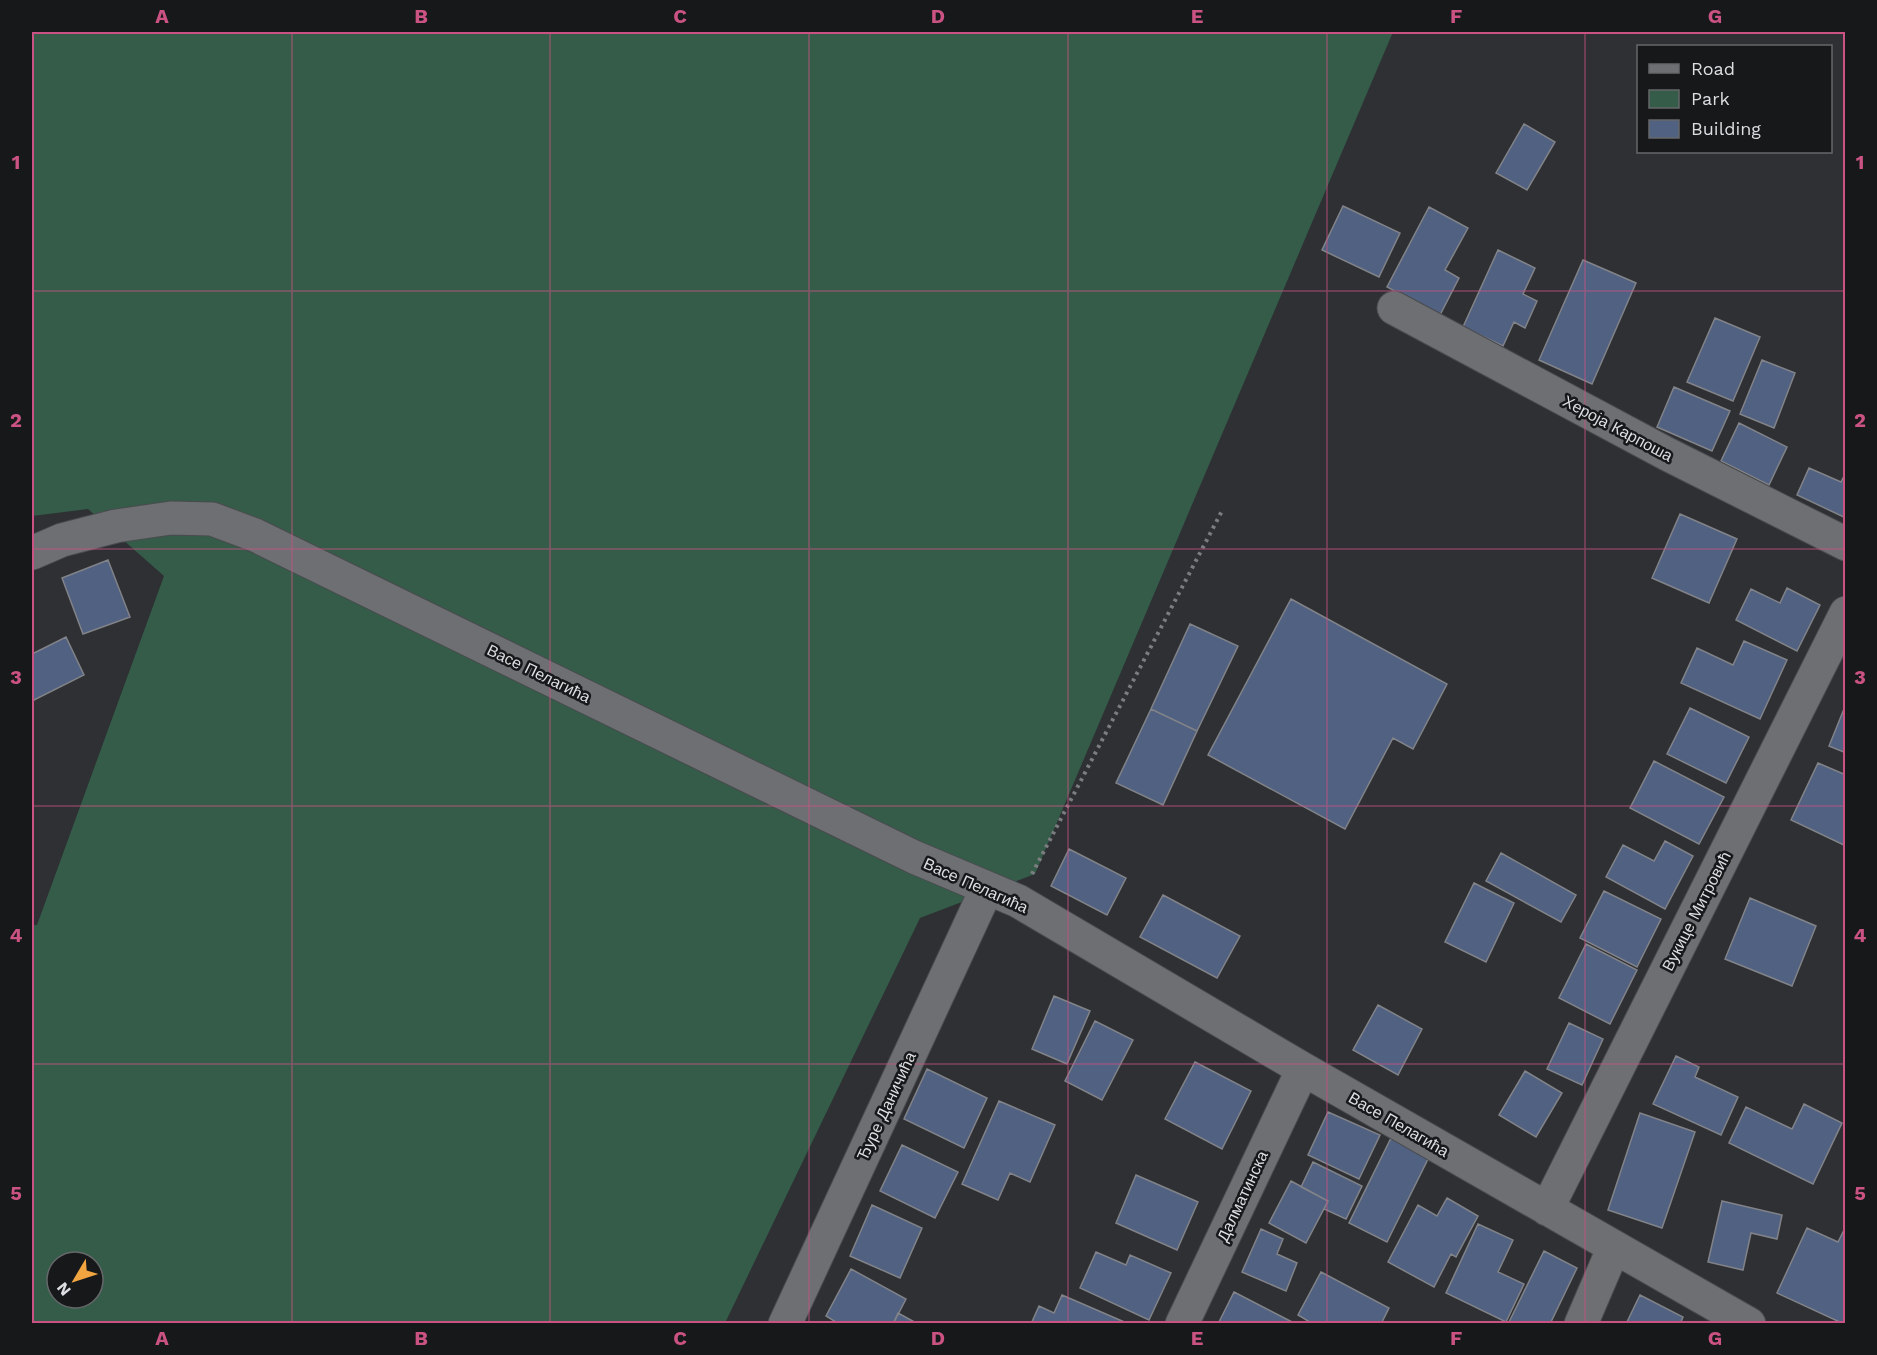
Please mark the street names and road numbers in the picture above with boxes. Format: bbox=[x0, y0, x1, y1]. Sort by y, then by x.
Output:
street label: Хероја Карпоша bbox=[1560, 391, 1676, 465]
street label: Васе Пелагића bbox=[484, 640, 594, 707]
street label: Вукице Митровић bbox=[1658, 848, 1735, 974]
street label: Васе Пелагића bbox=[920, 854, 1031, 917]
street label: Ђуре Даничића bbox=[853, 1049, 920, 1163]
street label: Васе Пелагића bbox=[1345, 1088, 1452, 1161]
street label: Далматинска bbox=[1213, 1148, 1272, 1245]

